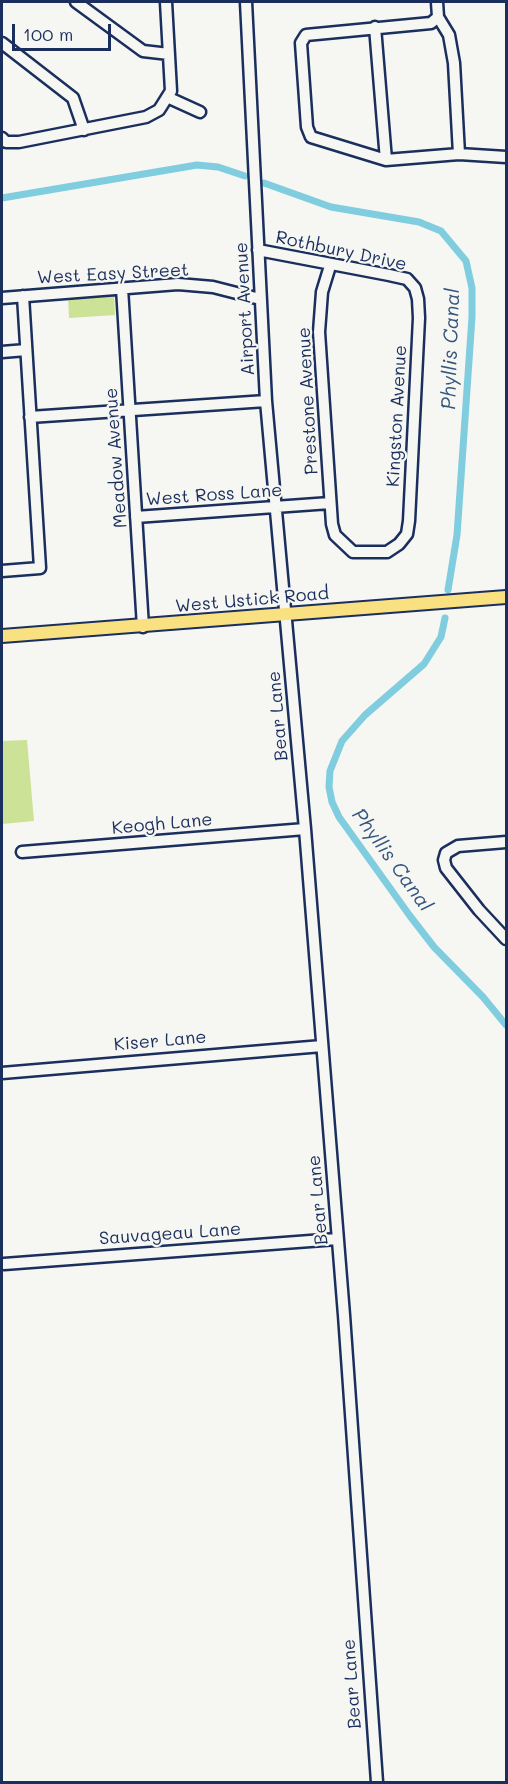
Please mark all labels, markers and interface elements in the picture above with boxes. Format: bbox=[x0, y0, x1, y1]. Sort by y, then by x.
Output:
scale bar bbox=[15, 12, 114, 50]
text: 100 m bbox=[23, 22, 73, 46]
street label: Rothbury Drive bbox=[274, 227, 408, 275]
street label: Airport Avenue bbox=[231, 242, 259, 376]
street label: West Easy Street bbox=[36, 259, 190, 289]
water label: Phyllis Canal bbox=[437, 288, 465, 410]
street label: Prestone Avenue bbox=[293, 327, 323, 475]
street label: Kingston Avenue bbox=[382, 344, 412, 488]
street label: Meadow Avenue bbox=[100, 387, 132, 529]
street label: West Ross Lane bbox=[145, 479, 283, 511]
street label: West Ustick Road bbox=[174, 583, 330, 617]
street label: Bear Lane bbox=[263, 670, 293, 762]
water label: Phyllis Canal bbox=[347, 804, 437, 916]
street label: Keogh Lane bbox=[111, 809, 213, 839]
street label: Kiser Lane bbox=[113, 1026, 207, 1056]
street label: Bear Lane bbox=[303, 1154, 333, 1246]
street label: Sauvageau Lane bbox=[98, 1218, 242, 1250]
street label: Bear Lane bbox=[338, 1638, 366, 1730]

